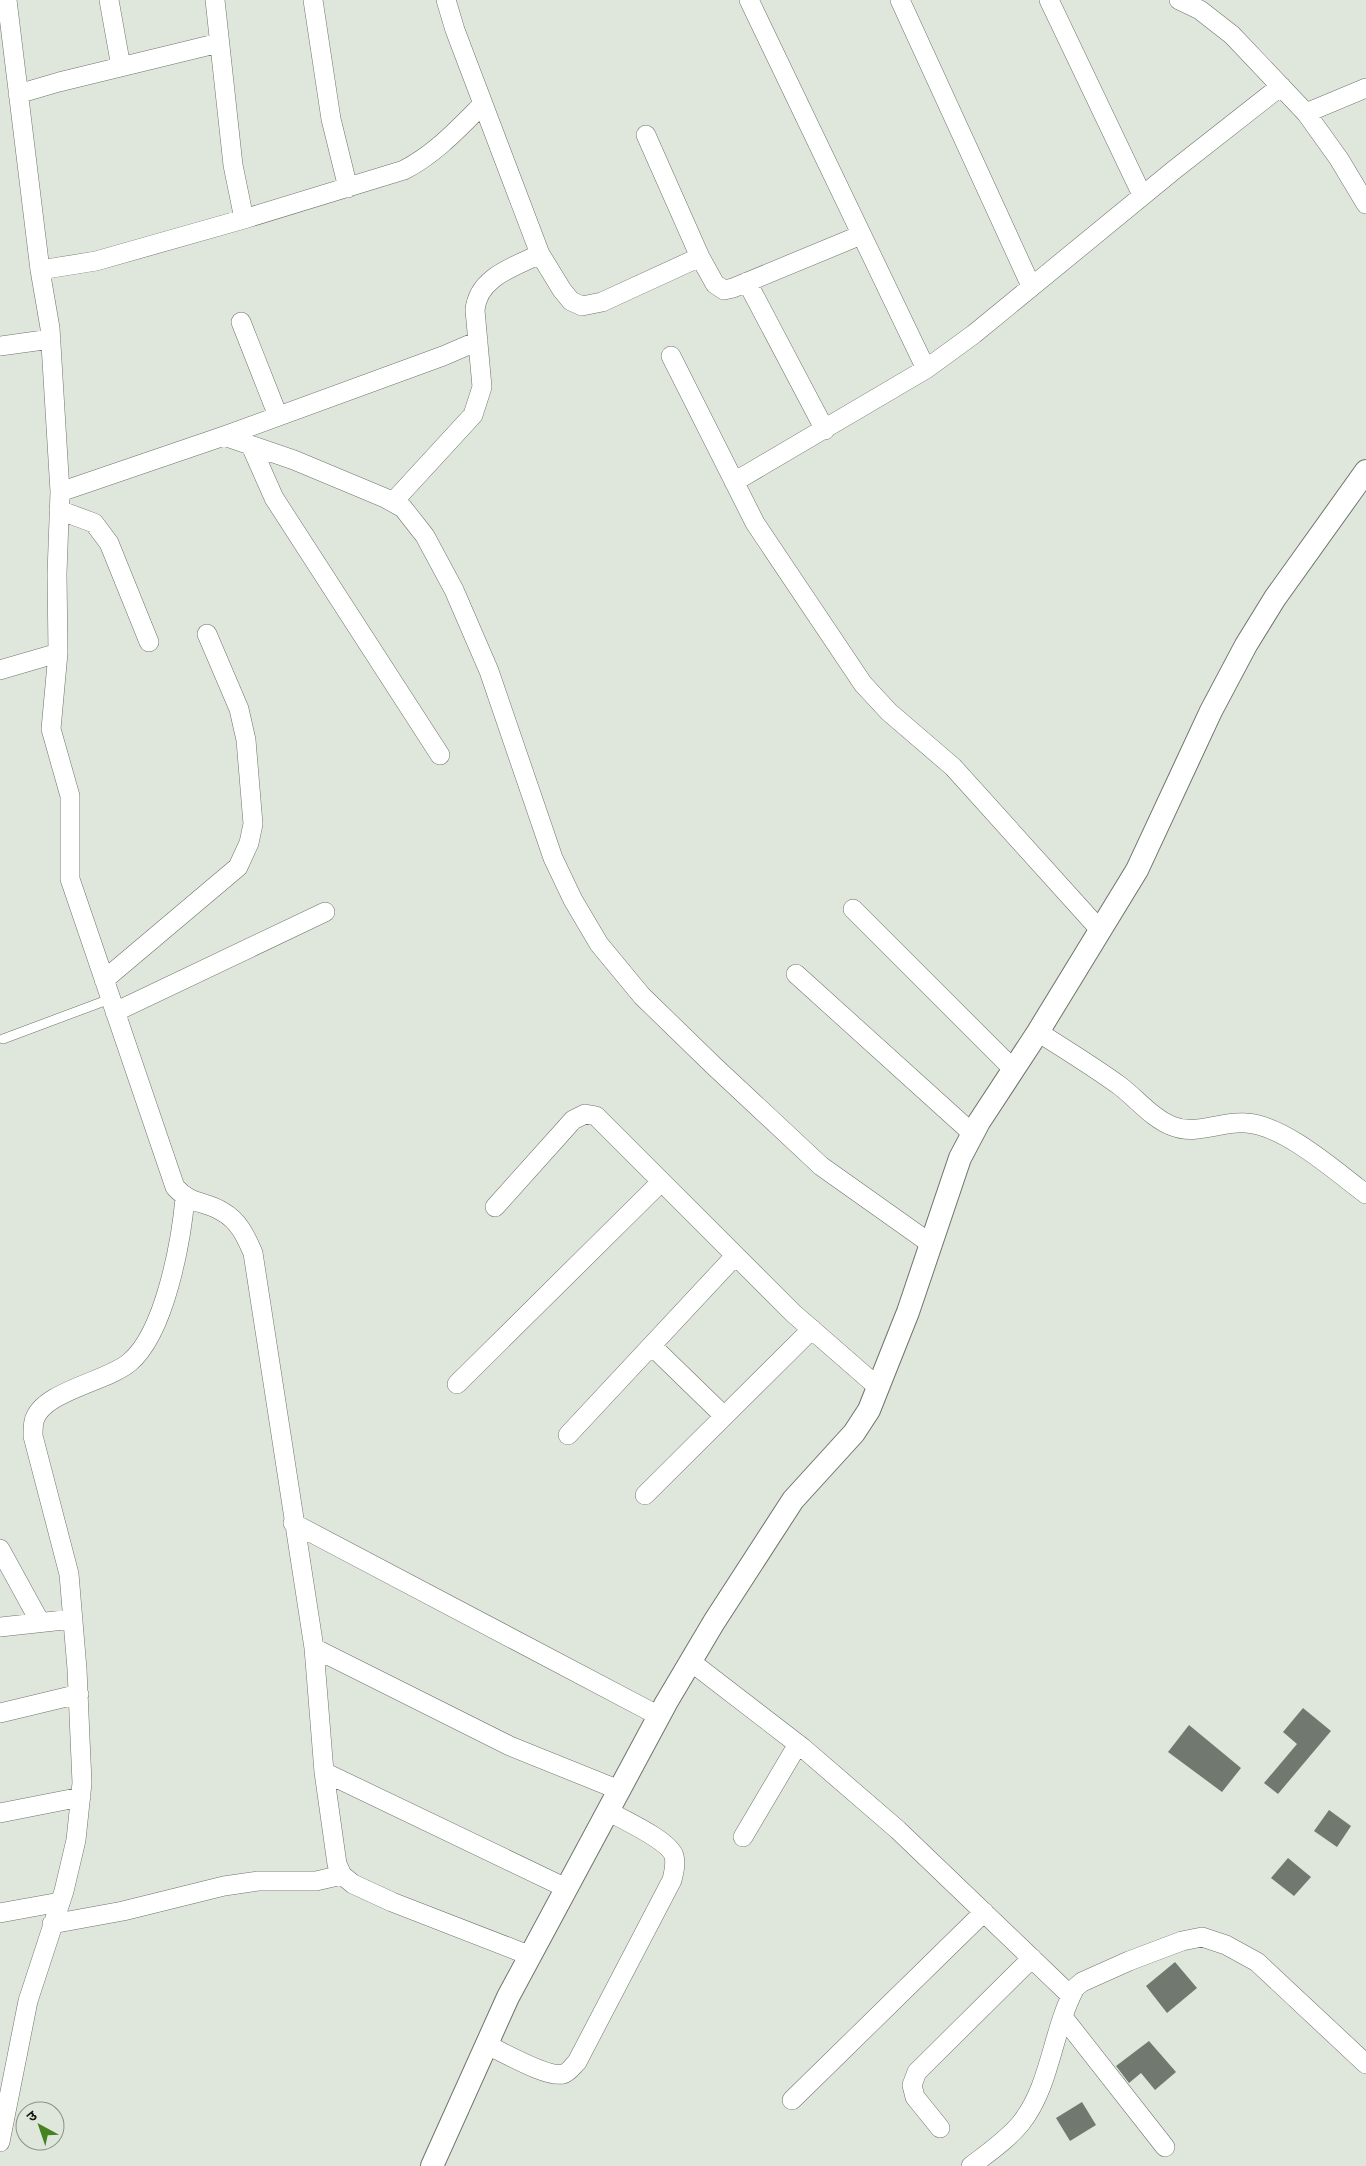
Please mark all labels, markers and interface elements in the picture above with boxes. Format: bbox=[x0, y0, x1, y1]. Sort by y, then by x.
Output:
north arrow bbox=[15, 2101, 65, 2151]
text: उ bbox=[23, 2107, 41, 2125]

